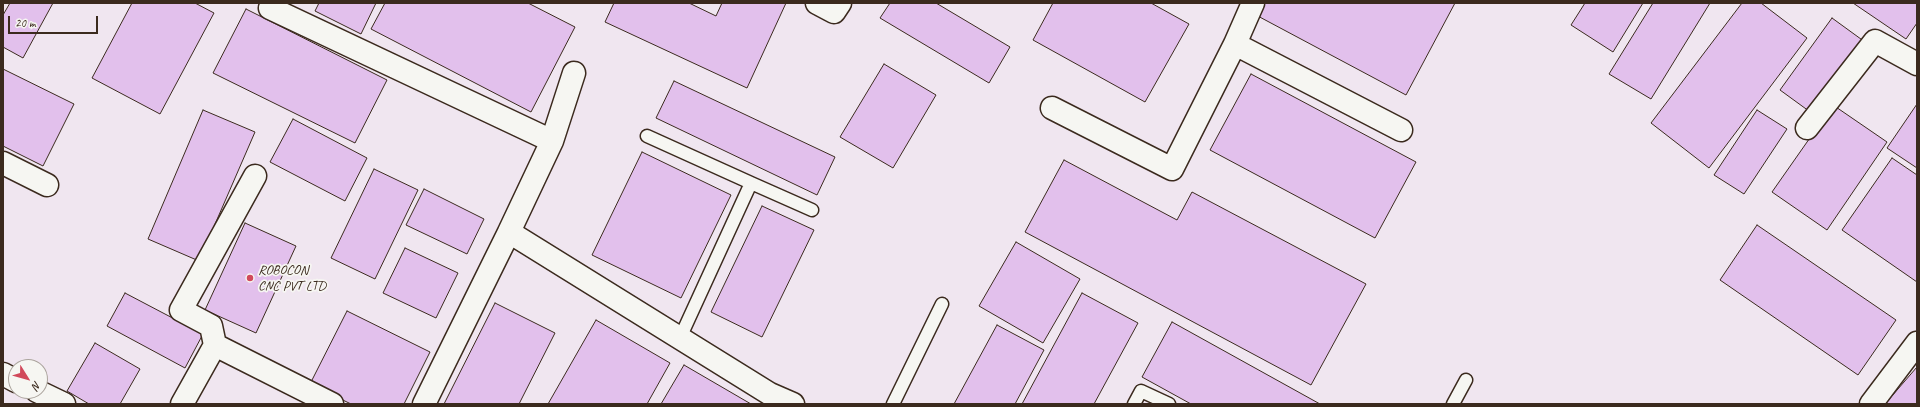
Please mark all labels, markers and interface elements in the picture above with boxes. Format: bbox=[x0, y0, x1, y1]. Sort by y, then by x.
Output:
scale bar bbox=[10, 8, 100, 34]
text: 20 m bbox=[15, 15, 35, 31]
place label: ROBOCON CNC PVT LTD bbox=[258, 262, 326, 294]
marker: ROBOCON CNC PVT LTD bbox=[245, 273, 255, 283]
north arrow bbox=[8, 359, 48, 399]
text: N bbox=[29, 379, 44, 393]

